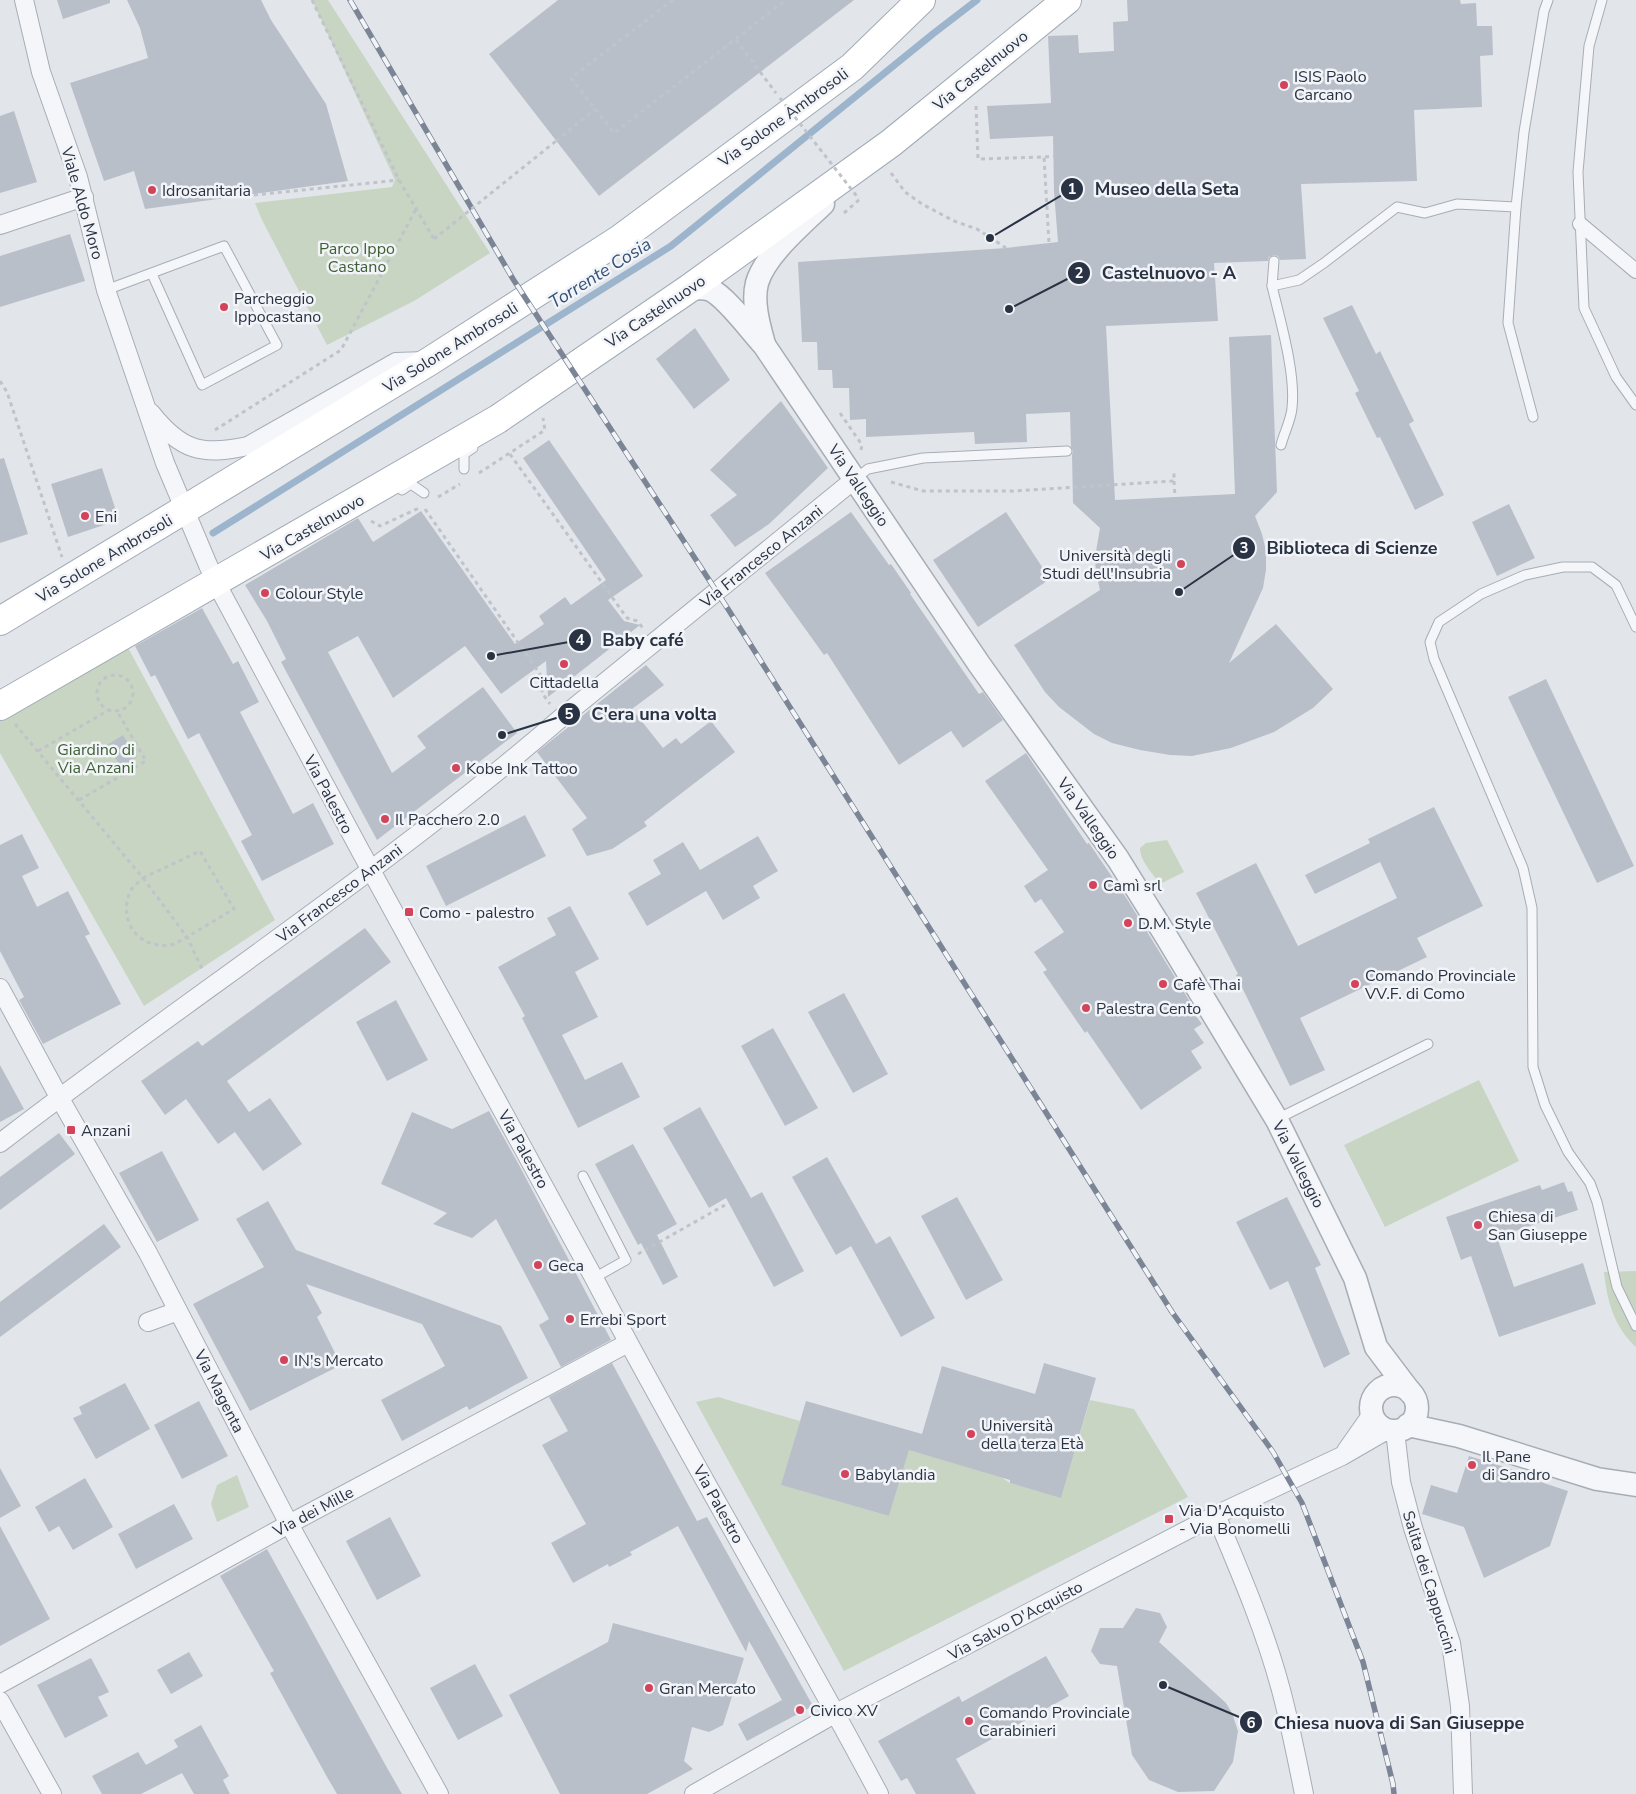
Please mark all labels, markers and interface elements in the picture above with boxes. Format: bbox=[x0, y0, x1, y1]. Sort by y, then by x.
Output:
street label: Via Castelnuovo bbox=[928, 25, 1033, 117]
street label: Via Solone Ambrosoli bbox=[713, 63, 853, 173]
place label: ISIS Paolo Carcano bbox=[1294, 66, 1367, 106]
marker: ISIS Paolo Carcano bbox=[1278, 79, 1290, 91]
street label: Viale Aldo Moro bbox=[55, 143, 109, 262]
callout: Museo della Seta bbox=[1060, 172, 1249, 205]
text: Museo della Seta bbox=[1095, 177, 1239, 201]
text: 1 bbox=[1067, 179, 1077, 199]
place label: Idrosanitaria bbox=[162, 180, 251, 202]
marker: Idrosanitaria bbox=[146, 184, 158, 196]
water label: Torrente Cosia bbox=[544, 232, 656, 314]
park label: Parco Ippo Castano bbox=[319, 238, 395, 278]
callout: Castelnuovo - A bbox=[1067, 257, 1246, 290]
text: Castelnuovo - A bbox=[1102, 261, 1237, 285]
text: 2 bbox=[1074, 263, 1084, 283]
street label: Via Castelnuovo bbox=[600, 270, 710, 354]
place label: Parcheggio Ippocastano bbox=[234, 288, 321, 328]
street label: Via Solone Ambrosoli bbox=[378, 297, 522, 399]
marker: Parcheggio Ippocastano bbox=[218, 301, 230, 313]
street label: Via Valleggio bbox=[822, 439, 894, 531]
street label: Via Castelnuovo bbox=[256, 489, 369, 567]
street label: Via Francesco Anzani bbox=[695, 500, 828, 614]
place label: Eni bbox=[95, 506, 117, 528]
street label: Via Solone Ambrosoli bbox=[31, 509, 177, 609]
marker: Eni bbox=[79, 510, 91, 522]
callout: Biblioteca di Scienze bbox=[1232, 531, 1448, 564]
text: Biblioteca di Scienze bbox=[1266, 536, 1438, 560]
text: 3 bbox=[1239, 538, 1249, 558]
place label: Università degli Studi dell'Insubria bbox=[1042, 545, 1171, 585]
marker: Università degli Studi dell'Insubria bbox=[1175, 558, 1187, 570]
place label: Colour Style bbox=[275, 583, 363, 605]
marker: Colour Style bbox=[259, 587, 271, 599]
callout: Baby café bbox=[567, 623, 694, 656]
text: Baby café bbox=[602, 628, 684, 652]
text: 4 bbox=[575, 630, 585, 650]
marker: Cittadella bbox=[558, 658, 570, 670]
place label: Cittadella bbox=[529, 672, 599, 694]
callout: C'era una volta bbox=[556, 698, 727, 731]
text: C'era una volta bbox=[591, 702, 717, 726]
text: 5 bbox=[564, 704, 574, 724]
park label: Giardino di Via Anzani bbox=[57, 739, 135, 779]
street label: Via Palestro bbox=[298, 750, 358, 838]
place label: Kobe Ink Tattoo bbox=[466, 758, 578, 780]
marker: Kobe Ink Tattoo bbox=[450, 762, 462, 774]
street label: Via Valleggio bbox=[1051, 772, 1125, 864]
place label: Il Pacchero 2.0 bbox=[395, 809, 500, 831]
marker: Il Pacchero 2.0 bbox=[379, 813, 391, 825]
street label: Via Francesco Anzani bbox=[271, 839, 407, 949]
place label: Camì srl bbox=[1103, 875, 1162, 897]
marker: Camì srl bbox=[1087, 879, 1099, 891]
place label: Como - palestro bbox=[419, 902, 535, 924]
marker: Como - palestro bbox=[403, 906, 415, 918]
place label: D.M. Style bbox=[1138, 913, 1211, 935]
marker: D.M. Style bbox=[1122, 917, 1134, 929]
place label: Comando Provinciale VV.F. di Como bbox=[1364, 965, 1516, 1005]
place label: Cafè Thai bbox=[1173, 974, 1241, 996]
marker: Cafè Thai bbox=[1157, 978, 1169, 990]
marker: Comando Provinciale VV.F. di Como bbox=[1349, 978, 1361, 990]
place label: Palestra Cento bbox=[1096, 998, 1201, 1020]
marker: Palestra Cento bbox=[1080, 1002, 1092, 1014]
street label: Via Palestro bbox=[492, 1105, 554, 1193]
street label: Via Valleggio bbox=[1266, 1116, 1330, 1212]
place label: Anzani bbox=[81, 1120, 130, 1142]
marker: Anzani bbox=[65, 1124, 77, 1136]
place label: Chiesa di San Giuseppe bbox=[1488, 1206, 1587, 1246]
marker: Chiesa di San Giuseppe bbox=[1472, 1219, 1484, 1231]
place label: Geca bbox=[548, 1255, 584, 1277]
marker: Geca bbox=[532, 1259, 544, 1271]
place label: Errebi Sport bbox=[580, 1309, 667, 1331]
marker: Errebi Sport bbox=[564, 1313, 576, 1325]
street label: Via Magenta bbox=[188, 1345, 249, 1437]
place label: IN's Mercato bbox=[294, 1350, 383, 1372]
marker: IN's Mercato bbox=[278, 1354, 290, 1366]
place label: Università della terza Età bbox=[981, 1415, 1084, 1455]
marker: Università della terza Età bbox=[965, 1428, 977, 1440]
place label: Il Pane di Sandro bbox=[1482, 1446, 1551, 1486]
marker: Il Pane di Sandro bbox=[1466, 1459, 1478, 1471]
street label: Via Palestro bbox=[687, 1460, 749, 1548]
place label: Babylandia bbox=[855, 1464, 936, 1486]
marker: Babylandia bbox=[839, 1468, 851, 1480]
street label: Via dei Mille bbox=[268, 1481, 358, 1543]
place label: Via D'Acquisto - Via Bonomelli bbox=[1178, 1500, 1290, 1540]
street label: Salita dei Cappuccini bbox=[1397, 1508, 1461, 1656]
marker: Via D'Acquisto - Via Bonomelli bbox=[1163, 1513, 1175, 1525]
street label: Via Salvo D'Acquisto bbox=[943, 1576, 1087, 1666]
place label: Gran Mercato bbox=[659, 1678, 756, 1700]
marker: Gran Mercato bbox=[643, 1682, 655, 1694]
place label: Civico XV bbox=[810, 1700, 879, 1722]
place label: Comando Provinciale Carabinieri bbox=[979, 1702, 1130, 1742]
marker: Civico XV bbox=[794, 1704, 806, 1716]
callout: Chiesa nuova di San Giuseppe bbox=[1239, 1706, 1535, 1739]
text: Chiesa nuova di San Giuseppe bbox=[1274, 1711, 1525, 1735]
text: 6 bbox=[1246, 1713, 1256, 1733]
marker: Comando Provinciale Carabinieri bbox=[963, 1715, 975, 1727]

